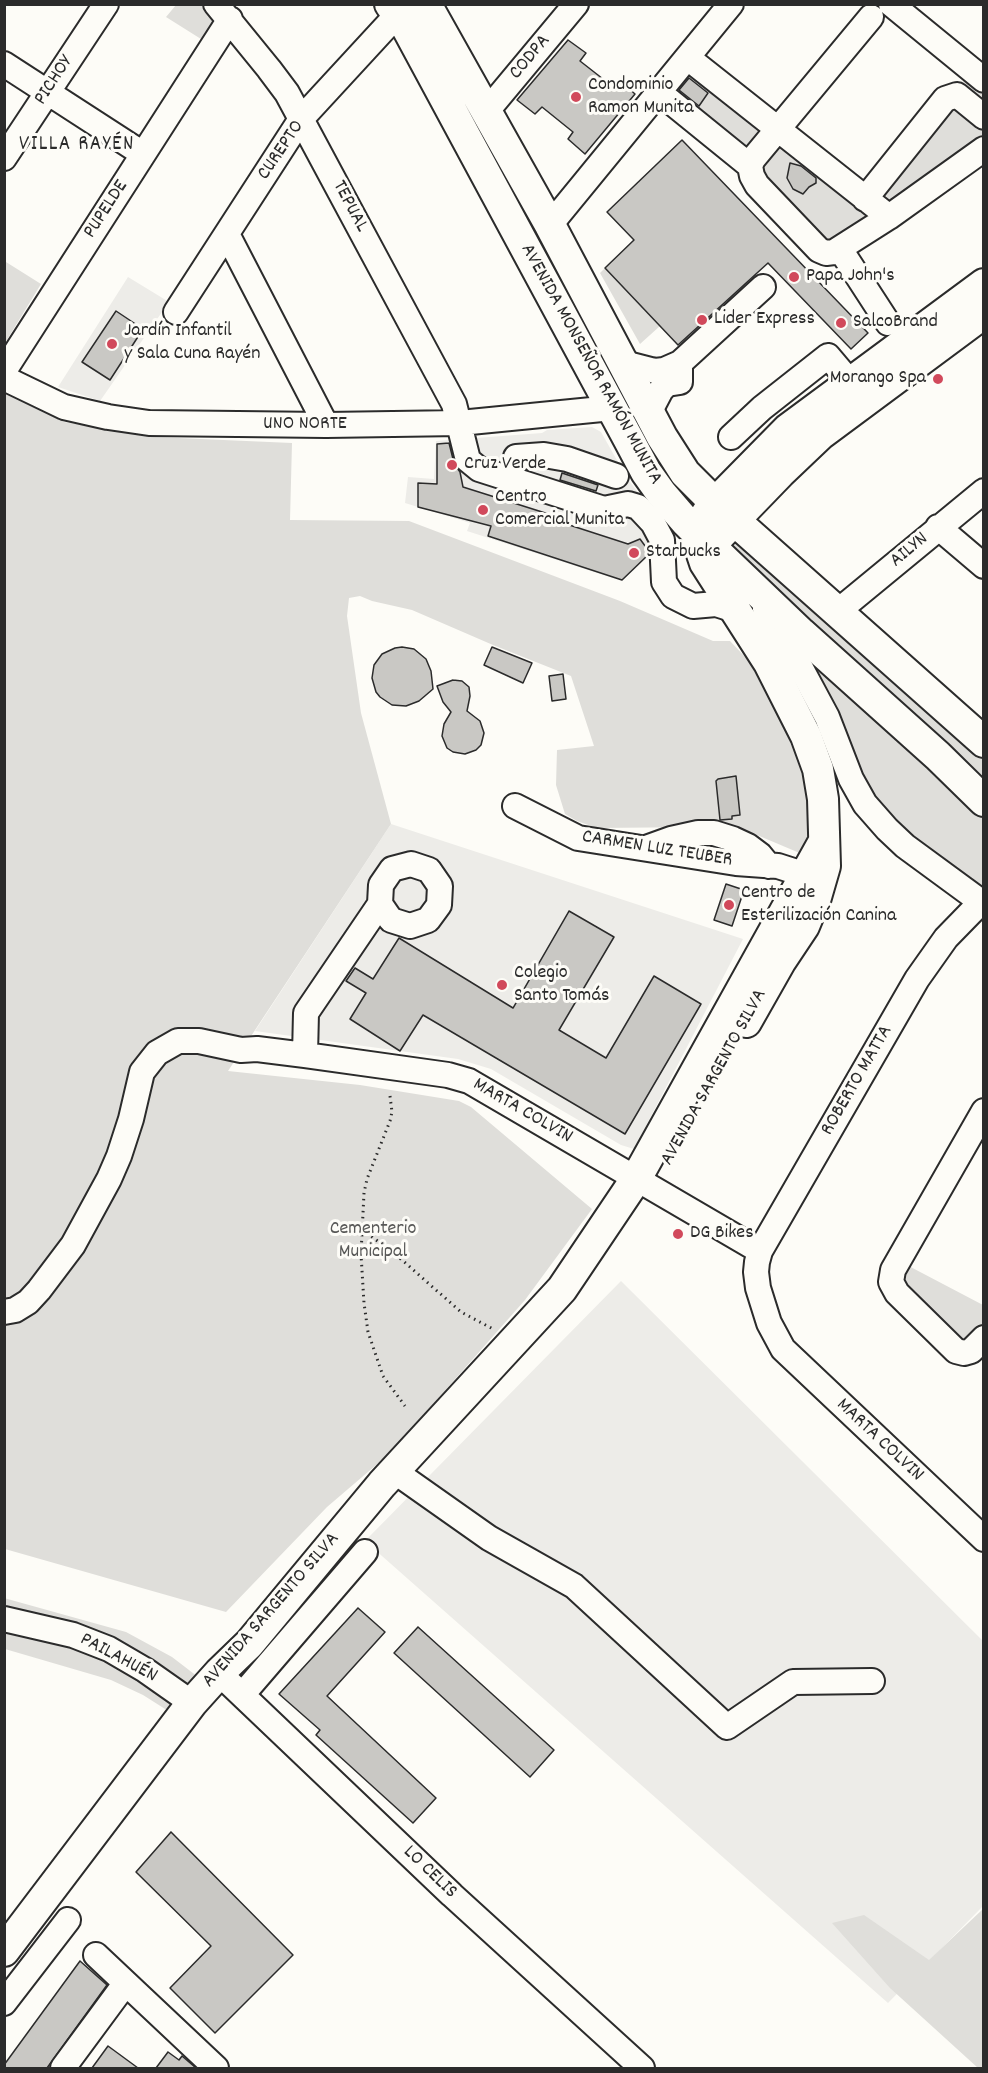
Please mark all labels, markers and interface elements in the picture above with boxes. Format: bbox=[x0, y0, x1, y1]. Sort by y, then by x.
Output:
street label: CODPA bbox=[505, 30, 557, 86]
street label: PICHOY bbox=[30, 52, 80, 110]
place label: Condominio Ramon Munita bbox=[588, 74, 694, 121]
marker: Condominio Ramon Munita bbox=[569, 90, 583, 104]
street label: CUREPTO bbox=[253, 117, 311, 185]
district label: VILLA RAYÉN bbox=[19, 133, 135, 159]
street label: PUPELDE bbox=[79, 176, 135, 244]
street label: TEPUAL bbox=[326, 177, 372, 237]
street label: AVENIDA MONSEÑOR RAMÓN MUNITA bbox=[514, 240, 666, 490]
place label: Papa John's bbox=[806, 265, 895, 289]
marker: Papa John's bbox=[787, 270, 801, 284]
place label: Lider Express bbox=[714, 308, 815, 332]
place label: SalcoBrand bbox=[853, 311, 938, 335]
marker: Lider Express bbox=[695, 313, 709, 327]
marker: SalcoBrand bbox=[834, 316, 848, 330]
place label: Jardín Infantil y Sala Cuna Rayén bbox=[124, 320, 260, 367]
marker: Jardín Infantil y Sala Cuna Rayén bbox=[105, 337, 119, 351]
place label: Morango Spa bbox=[830, 367, 926, 391]
marker: Morango Spa bbox=[931, 372, 945, 386]
street label: UNO NORTE bbox=[263, 413, 347, 437]
place label: Cruz Verde bbox=[464, 453, 546, 477]
marker: Cruz Verde bbox=[445, 458, 459, 472]
place label: Centro Comercial Munita bbox=[495, 486, 624, 533]
marker: Centro Comercial Munita bbox=[476, 503, 490, 517]
street label: AILYN bbox=[886, 528, 934, 574]
place label: Starbucks bbox=[646, 541, 721, 565]
marker: Starbucks bbox=[627, 546, 641, 560]
street label: CARMEN LUZ TEUBER bbox=[580, 826, 734, 874]
place label: Centro de Esterilización Canina bbox=[741, 882, 896, 929]
marker: Centro de Esterilización Canina bbox=[722, 898, 736, 912]
place label: Colegio Santo Tomás bbox=[514, 962, 610, 1009]
marker: Colegio Santo Tomás bbox=[495, 978, 509, 992]
street label: AVENIDA SARGENTO SILVA bbox=[657, 986, 773, 1170]
street label: ROBERTO MATTA bbox=[817, 1022, 899, 1140]
street label: MARTA COLVIN bbox=[468, 1074, 576, 1150]
park label: Cementerio Municipal bbox=[330, 1218, 416, 1265]
place label: DG Bikes bbox=[690, 1222, 754, 1246]
marker: DG Bikes bbox=[671, 1227, 685, 1241]
street label: MARTA COLVIN bbox=[830, 1394, 928, 1488]
street label: AVENIDA SARGENTO SILVA bbox=[198, 1528, 346, 1694]
street label: PAILAHUÉN bbox=[75, 1629, 161, 1689]
street label: LO CELIS bbox=[397, 1841, 461, 1905]

